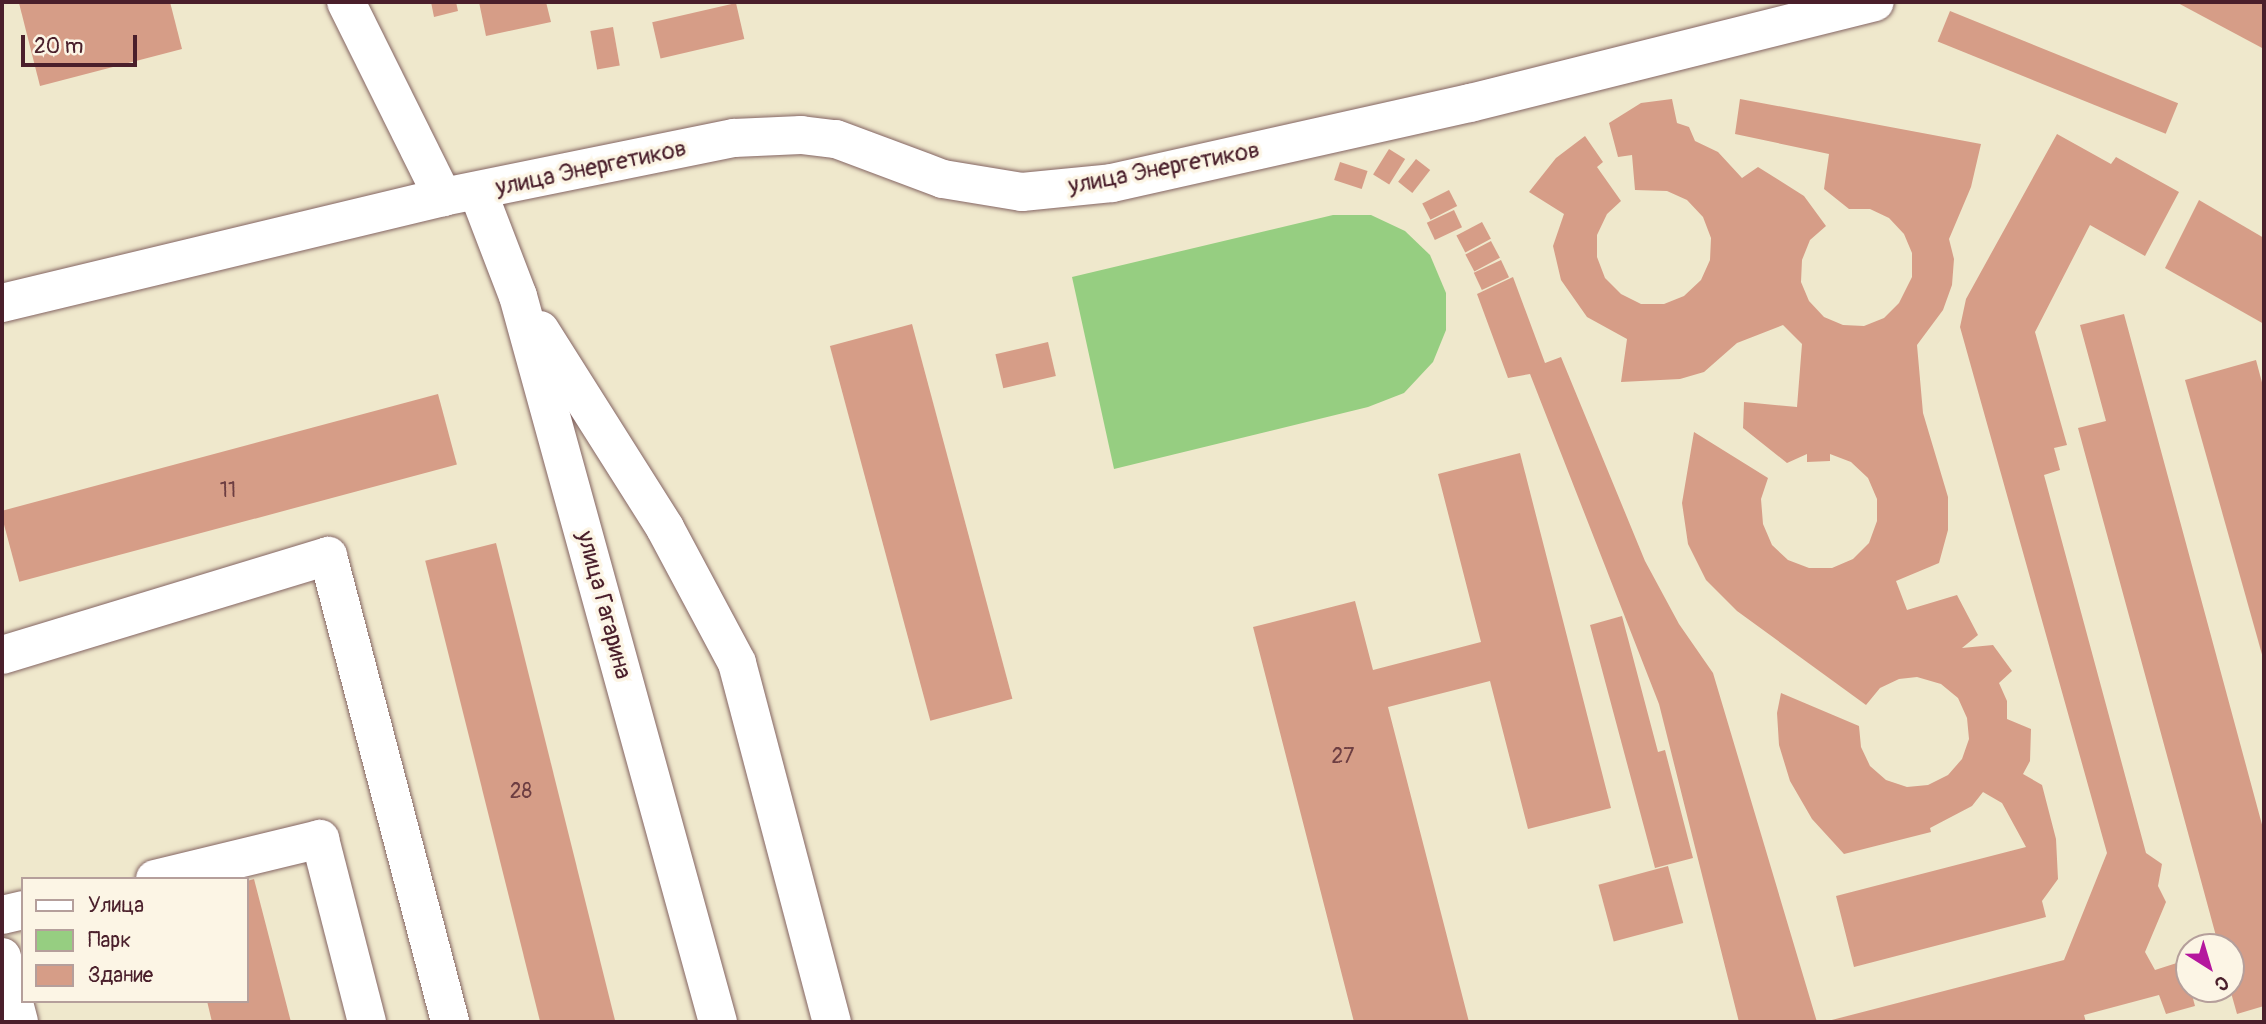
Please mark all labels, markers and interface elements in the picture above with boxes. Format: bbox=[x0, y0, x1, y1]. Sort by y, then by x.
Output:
scale bar bbox=[24, 21, 140, 65]
text: 20 m bbox=[34, 33, 83, 60]
street label: улица Энергетиков bbox=[493, 134, 689, 202]
street label: улица Энергетиков bbox=[1066, 135, 1262, 201]
house number: 11 bbox=[220, 478, 236, 504]
street label: улица Гагарина bbox=[570, 528, 638, 682]
house number: 27 bbox=[1332, 744, 1354, 770]
house number: 28 bbox=[510, 779, 532, 805]
legend bbox=[21, 877, 248, 1003]
text: Улица bbox=[88, 892, 144, 919]
text: Парк bbox=[88, 927, 131, 954]
north arrow bbox=[2175, 933, 2245, 1003]
text: Здание bbox=[88, 962, 153, 989]
text: С bbox=[2210, 970, 2233, 996]

